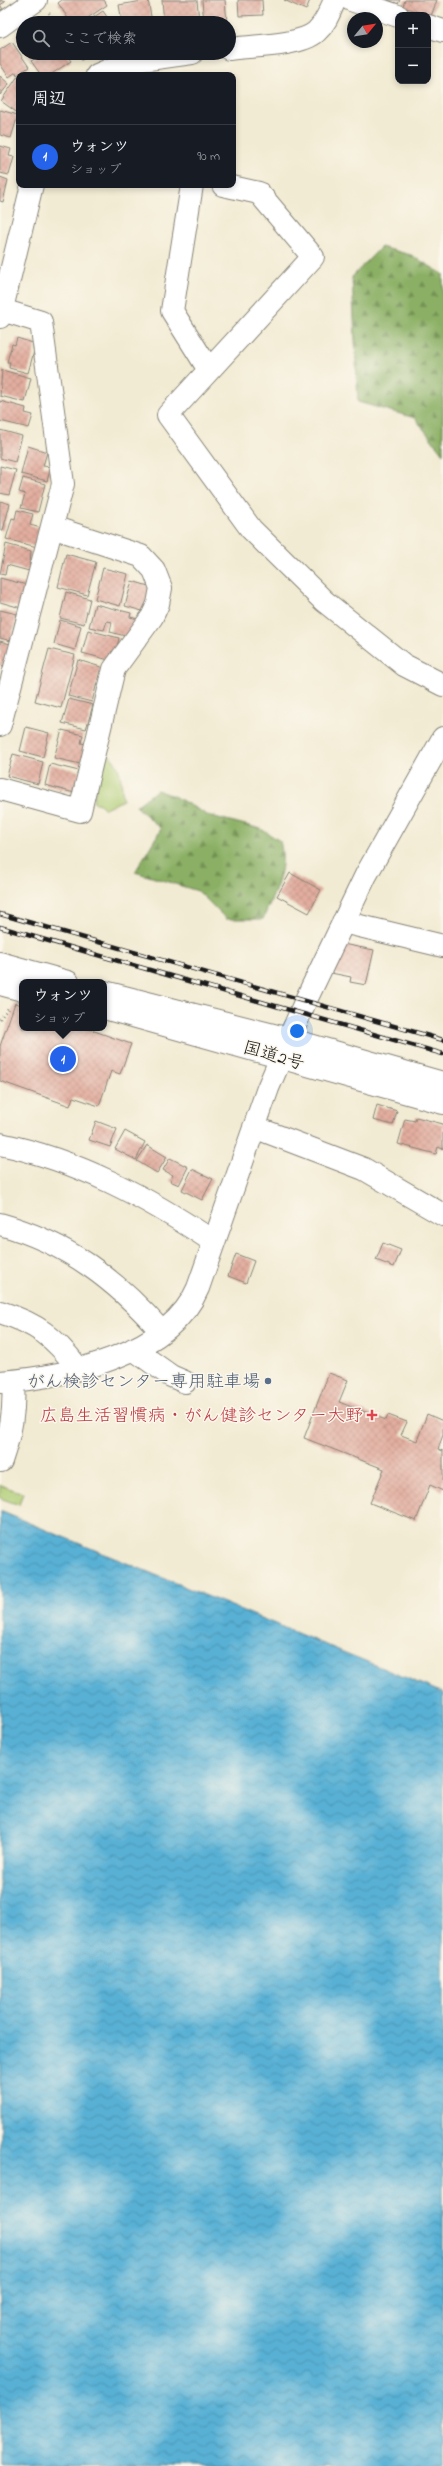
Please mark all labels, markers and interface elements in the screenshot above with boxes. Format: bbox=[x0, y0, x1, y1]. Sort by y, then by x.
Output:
north arrow bbox=[347, 12, 383, 48]
map controls bbox=[395, 12, 431, 84]
button: + bbox=[395, 12, 431, 48]
search box bbox=[16, 16, 236, 60]
icon: search bbox=[30, 27, 52, 49]
text: ここで検索 bbox=[62, 28, 137, 50]
button: − bbox=[395, 48, 431, 84]
text: 周辺 bbox=[32, 87, 66, 112]
text: ウォンツ bbox=[70, 136, 129, 158]
text: 1 bbox=[43, 147, 47, 166]
text: 90 m bbox=[197, 147, 220, 166]
text: ショップ bbox=[70, 160, 121, 179]
popup bbox=[19, 979, 107, 1031]
text: ウォンツ bbox=[34, 985, 92, 1007]
text: ショップ bbox=[34, 1009, 85, 1028]
your location bbox=[287, 1021, 307, 1041]
street label: 国道2号 bbox=[240, 1036, 307, 1078]
pin: 1 bbox=[50, 1044, 76, 1074]
place label: がん検診センター専用駐車場 bbox=[27, 1370, 260, 1396]
marker: がん検診センター専用駐車場 bbox=[263, 1376, 273, 1386]
place label: 広島生活習慣病・がん健診センター大野 bbox=[40, 1404, 363, 1430]
marker: 広島生活習慣病・がん健診センター大野 bbox=[366, 1409, 378, 1421]

